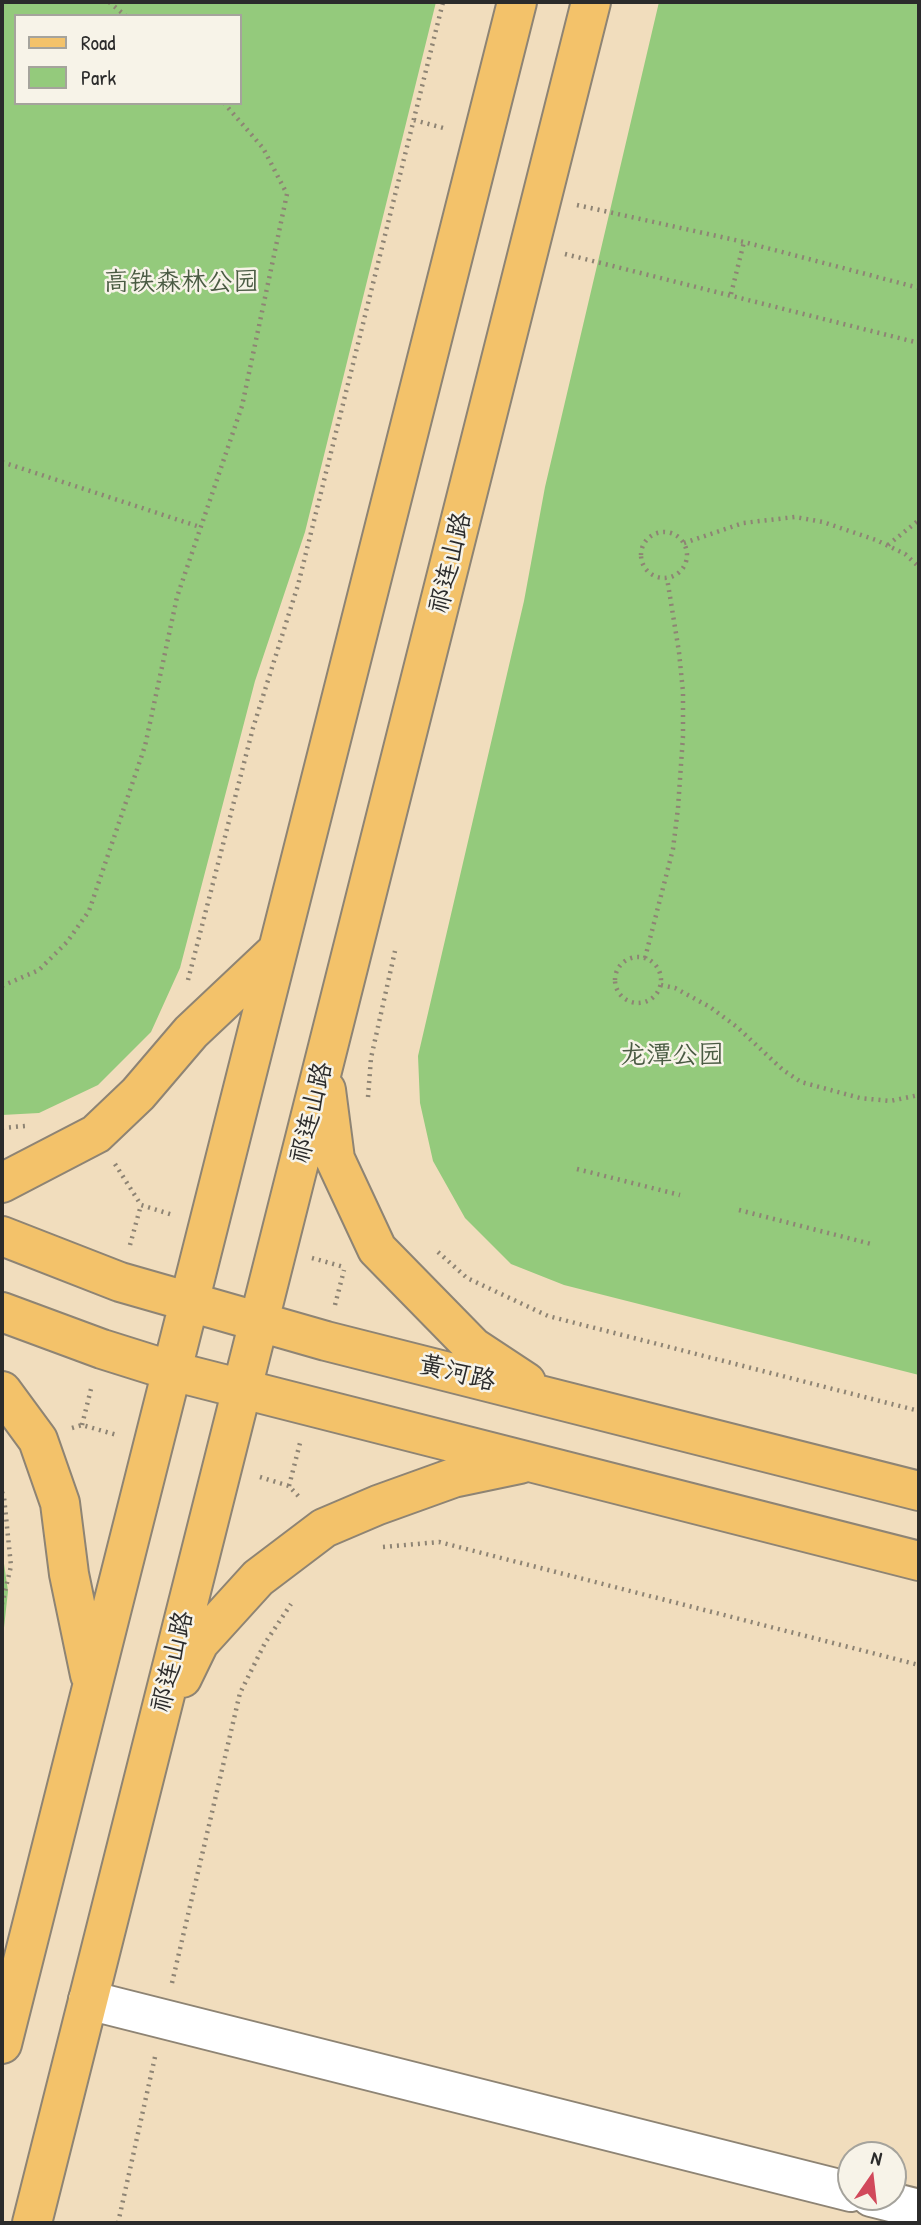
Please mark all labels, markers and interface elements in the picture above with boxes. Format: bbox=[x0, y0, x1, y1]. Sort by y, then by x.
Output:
legend bbox=[14, 14, 242, 105]
text: Road bbox=[81, 28, 115, 57]
text: Park bbox=[81, 63, 116, 92]
park label: 高铁森林公园 bbox=[103, 267, 259, 299]
street label: 祁连山路 bbox=[423, 509, 479, 617]
park label: 龙潭公园 bbox=[620, 1040, 724, 1072]
street label: 祁连山路 bbox=[284, 1059, 340, 1167]
street label: 黄河路 bbox=[415, 1349, 499, 1399]
street label: 祁连山路 bbox=[145, 1608, 201, 1716]
north arrow bbox=[837, 2141, 907, 2211]
text: N bbox=[869, 2144, 885, 2171]

